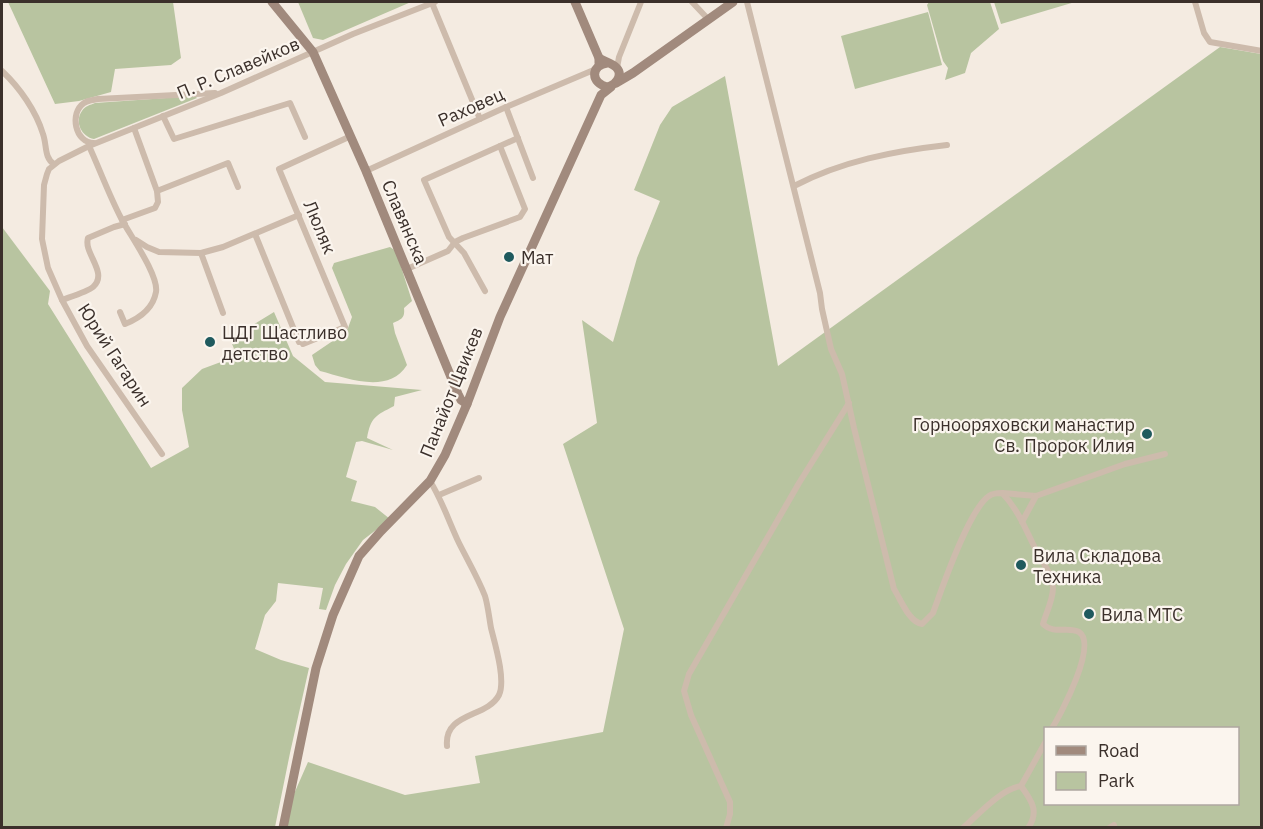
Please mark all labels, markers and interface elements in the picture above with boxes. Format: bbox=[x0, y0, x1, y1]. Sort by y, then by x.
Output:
street label: П. Р. Славейков bbox=[173, 32, 303, 104]
street label: Раховец bbox=[434, 82, 508, 132]
street label: Славянска bbox=[377, 176, 433, 268]
street label: Люляк bbox=[298, 197, 342, 257]
place label: Мат bbox=[521, 246, 554, 269]
marker: Мат bbox=[502, 250, 516, 264]
street label: Юрий Гагарин bbox=[73, 299, 157, 411]
place label: ЦДГ Щастливо детство bbox=[222, 321, 347, 365]
street label: Панайот Цвикев bbox=[414, 323, 488, 461]
marker: ЦДГ Щастливо детство bbox=[203, 335, 217, 349]
place label: Горнооряховски манастир Св. Пророк Илия bbox=[913, 413, 1135, 457]
marker: Горнооряховски манастир Св. Пророк Илия bbox=[1140, 427, 1154, 441]
place label: Вила Складова Техника bbox=[1033, 544, 1161, 588]
marker: Вила Складова Техника bbox=[1014, 558, 1028, 572]
place label: Вила МТС bbox=[1101, 603, 1183, 626]
marker: Вила МТС bbox=[1082, 607, 1096, 621]
legend bbox=[1044, 727, 1239, 805]
text: Road bbox=[1098, 739, 1139, 762]
text: Park bbox=[1098, 769, 1135, 792]

